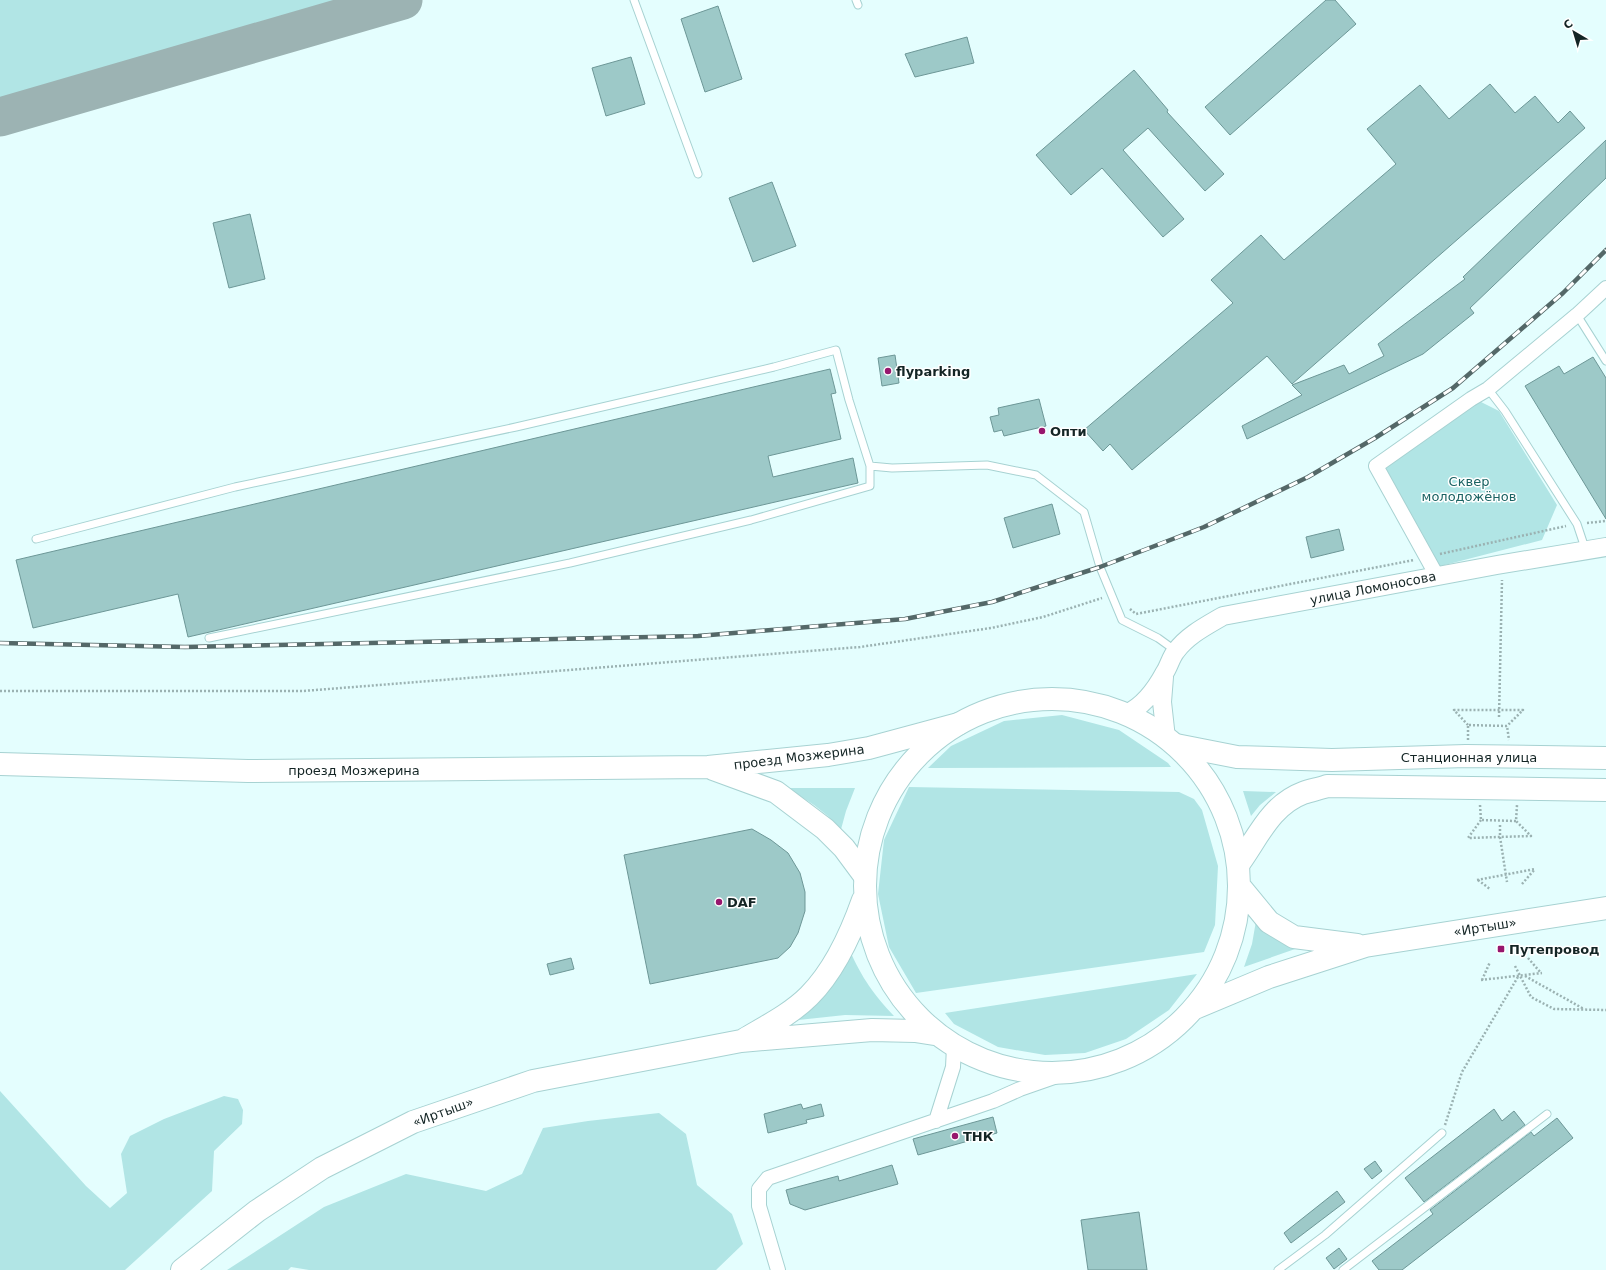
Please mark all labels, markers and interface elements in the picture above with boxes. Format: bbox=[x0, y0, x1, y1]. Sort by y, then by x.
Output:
north arrow bbox=[1554, 12, 1594, 52]
text: С bbox=[1561, 17, 1575, 32]
place label: flyparking bbox=[896, 364, 970, 379]
marker: flyparking bbox=[883, 366, 893, 376]
place label: Опти bbox=[1050, 424, 1087, 439]
marker: Опти bbox=[1037, 426, 1047, 436]
park label: Сквер молодожёнов bbox=[1422, 474, 1516, 504]
street label: улица Ломоносова bbox=[1309, 568, 1437, 608]
street label: проезд Мозжерина bbox=[733, 742, 865, 772]
street label: Станционная улица bbox=[1401, 750, 1537, 765]
street label: проезд Мозжерина bbox=[288, 763, 420, 778]
place label: DAF bbox=[727, 895, 757, 910]
marker: DAF bbox=[714, 897, 724, 907]
street label: «Иртыш» bbox=[1452, 915, 1518, 939]
place label: Путепровод bbox=[1509, 942, 1600, 957]
marker: Путепровод bbox=[1496, 944, 1506, 954]
street label: «Иртыш» bbox=[411, 1094, 475, 1130]
place label: ТНК bbox=[963, 1129, 994, 1144]
marker: ТНК bbox=[950, 1131, 960, 1141]

